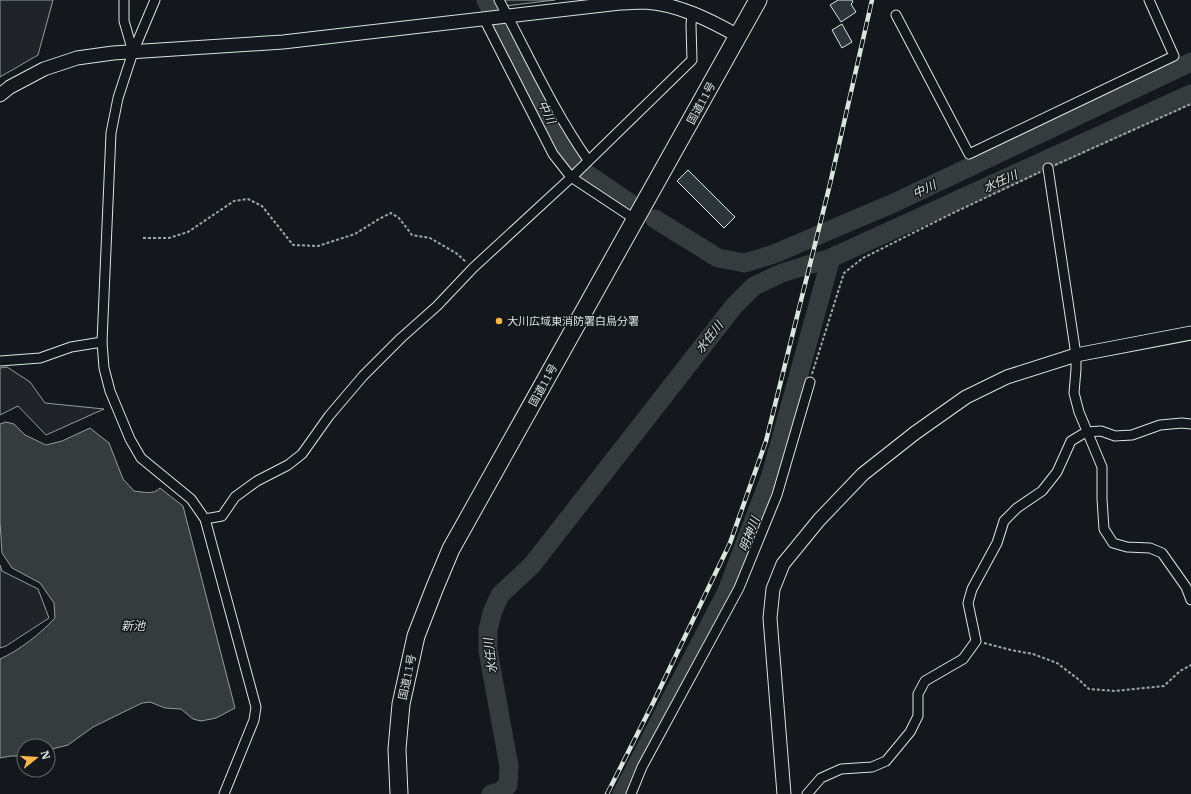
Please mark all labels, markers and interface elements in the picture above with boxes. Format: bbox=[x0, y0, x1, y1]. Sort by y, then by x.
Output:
street label: 国道11号 bbox=[684, 79, 718, 127]
water label: 中川 bbox=[535, 98, 560, 128]
water label: 水任川 bbox=[980, 166, 1021, 195]
water label: 中川 bbox=[910, 176, 940, 201]
place label: 大川広域東消防署白鳥分署 bbox=[507, 314, 639, 328]
marker: 大川広域東消防署白鳥分署 bbox=[494, 316, 504, 326]
water label: 水任川 bbox=[692, 317, 727, 356]
street label: 国道11号 bbox=[526, 361, 560, 409]
water label: 明神川 bbox=[736, 513, 763, 553]
water label: 新池 bbox=[121, 618, 146, 633]
water label: 水任川 bbox=[480, 635, 500, 675]
street label: 国道11号 bbox=[395, 653, 419, 701]
north arrow bbox=[16, 738, 56, 778]
text: N bbox=[38, 749, 54, 762]

